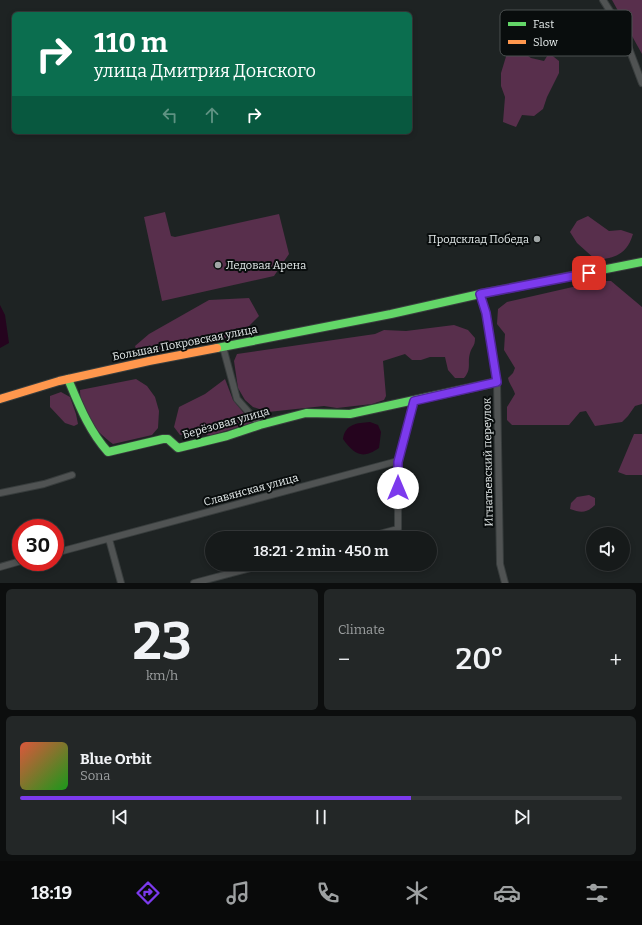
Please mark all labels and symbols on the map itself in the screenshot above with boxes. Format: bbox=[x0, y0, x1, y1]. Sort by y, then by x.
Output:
legend bbox=[500, 10, 632, 56]
text: Fast bbox=[533, 18, 554, 31]
text: Slow bbox=[533, 36, 558, 49]
place label: Продсклад Победа bbox=[428, 233, 529, 246]
marker: Продсклад Победа bbox=[532, 234, 542, 244]
pin bbox=[572, 256, 606, 290]
place label: Ледовая Арена bbox=[226, 259, 306, 272]
marker: Ледовая Арена bbox=[213, 260, 223, 270]
street label: Большая Покровская улица bbox=[111, 323, 259, 363]
street label: Игнатьевский переулок bbox=[480, 397, 496, 527]
street label: Берёзовая улица bbox=[181, 404, 271, 442]
position arrow bbox=[377, 467, 419, 509]
street label: Славянская улица bbox=[202, 471, 300, 509]
speed limit sign: 30 bbox=[12, 519, 64, 571]

